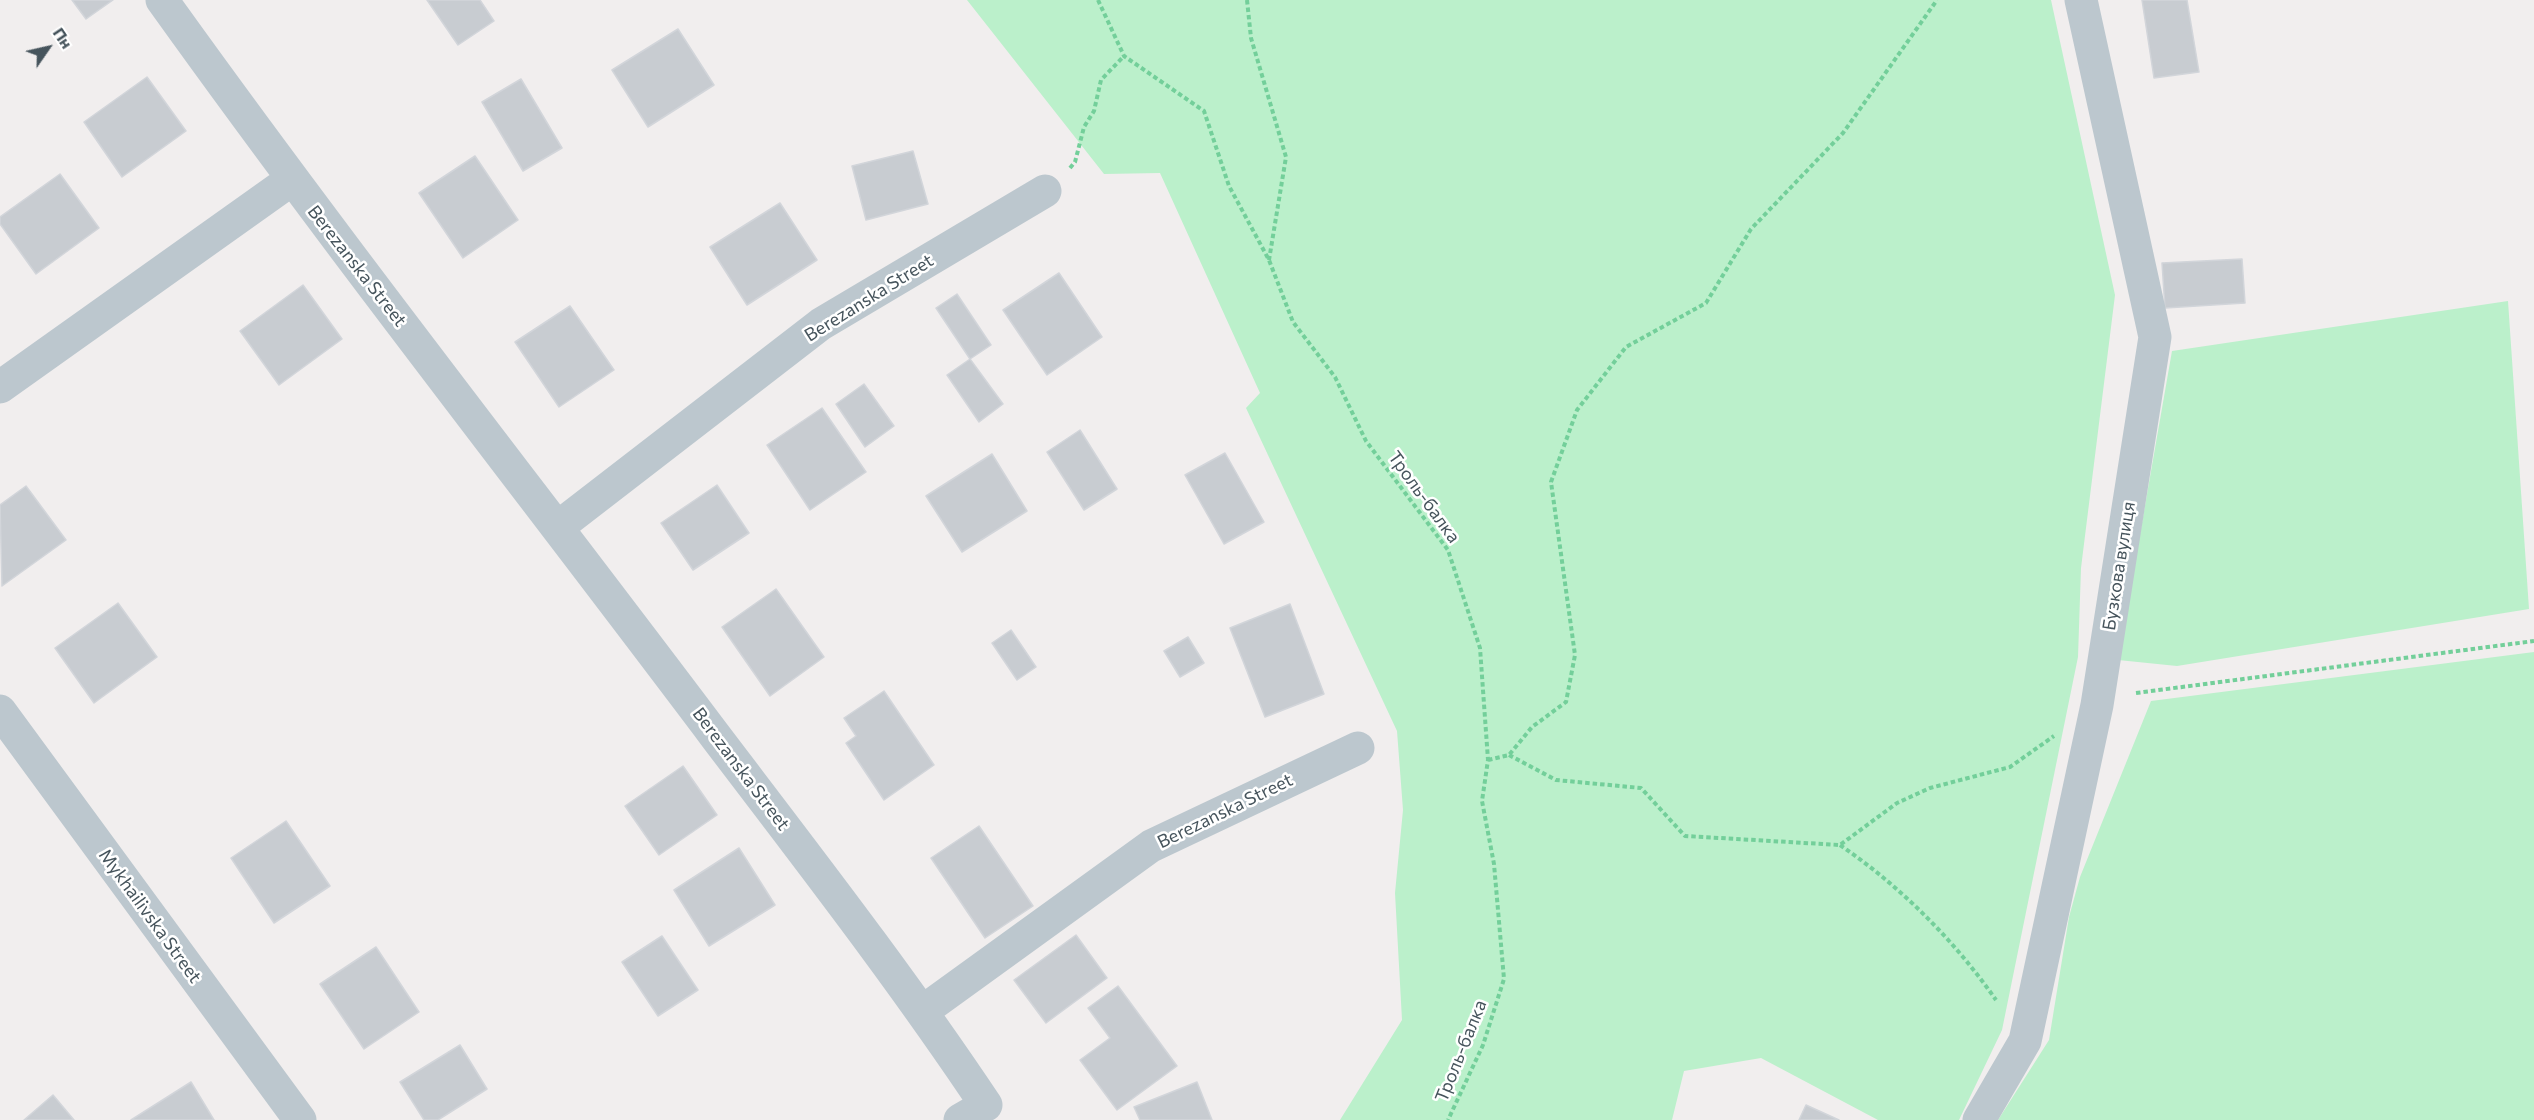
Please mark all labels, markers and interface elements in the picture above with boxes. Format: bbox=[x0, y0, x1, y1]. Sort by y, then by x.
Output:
north arrow bbox=[18, 18, 78, 78]
text: Пн bbox=[50, 24, 77, 52]
street label: Berezanska Street bbox=[303, 201, 411, 331]
street label: Berezanska Street bbox=[801, 250, 937, 346]
street label: Троль-балка bbox=[1384, 447, 1464, 547]
street label: Бузкова вулиця bbox=[2098, 500, 2140, 632]
street label: Berezanska Street bbox=[688, 703, 794, 835]
street label: Berezanska Street bbox=[1154, 769, 1296, 853]
street label: Mykhailivska Street bbox=[94, 845, 206, 987]
street label: Троль-балка bbox=[1431, 997, 1491, 1105]

